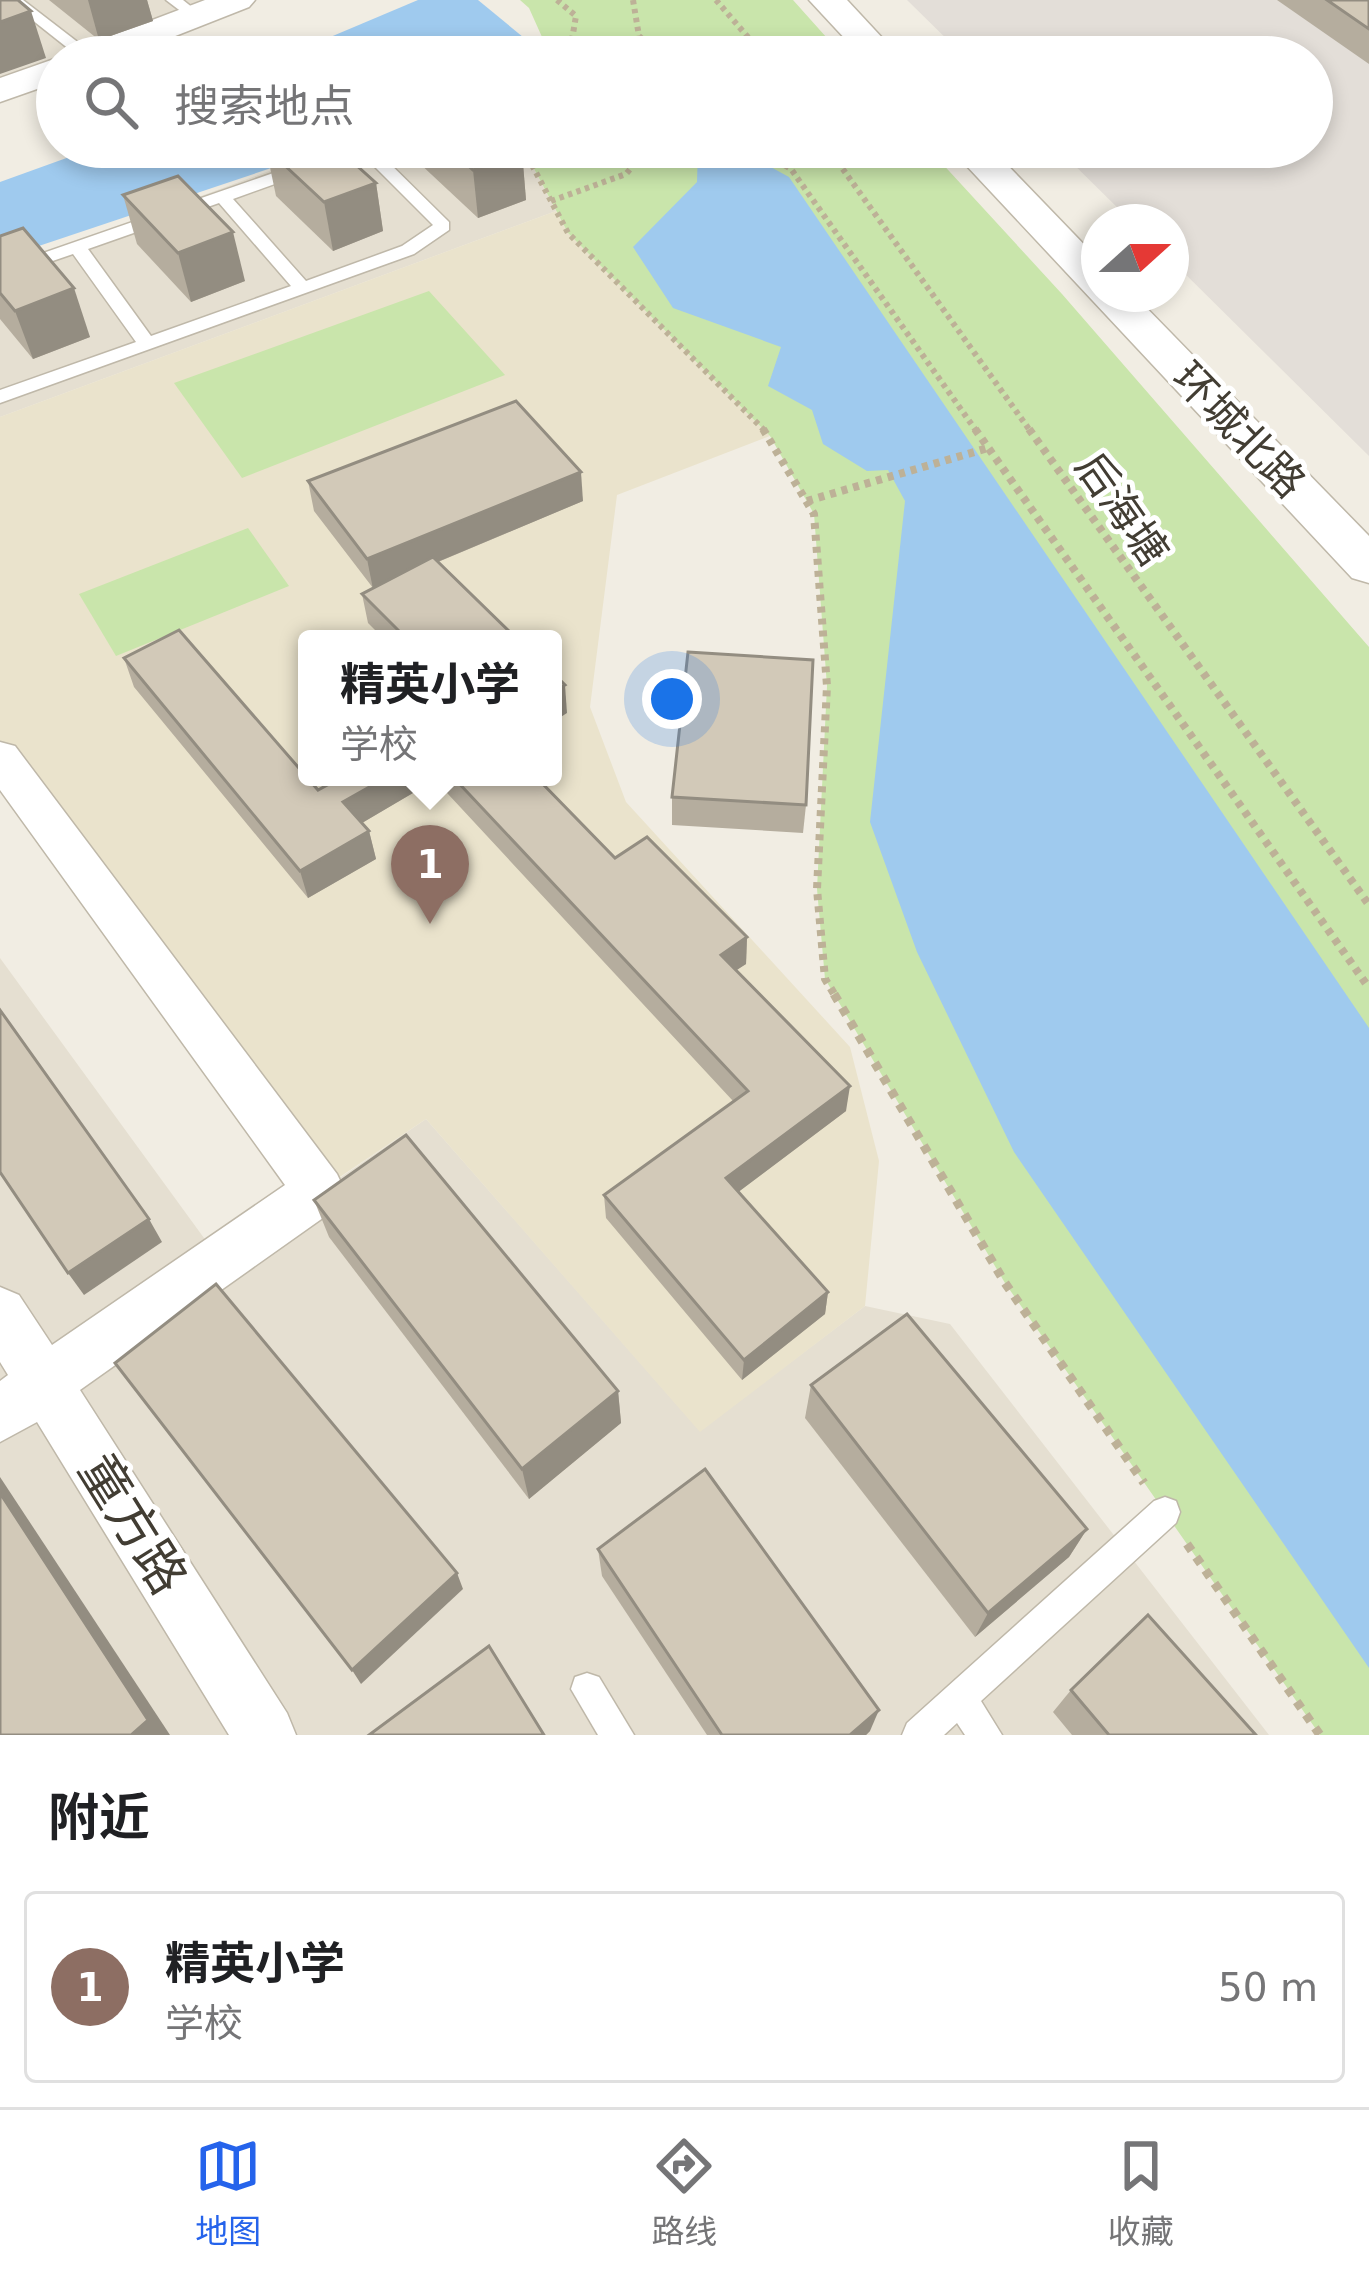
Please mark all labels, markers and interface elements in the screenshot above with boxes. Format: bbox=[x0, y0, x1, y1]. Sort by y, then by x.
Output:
search box bbox=[36, 36, 1333, 168]
icon: search bbox=[78, 69, 144, 135]
text: 搜索地点 bbox=[174, 80, 354, 133]
north arrow bbox=[1081, 204, 1189, 312]
street label: 环城北路 bbox=[1163, 353, 1315, 507]
street label: 后海塘 bbox=[1066, 443, 1178, 575]
popup bbox=[298, 630, 562, 786]
text: 精英小学 bbox=[340, 658, 520, 711]
your location bbox=[642, 669, 702, 729]
text: 学校 bbox=[340, 722, 418, 767]
pin: 1 bbox=[391, 825, 469, 924]
street label: 童方路 bbox=[67, 1443, 199, 1605]
text: 附近 bbox=[48, 1788, 150, 1847]
text: 精英小学 bbox=[165, 1937, 345, 1990]
text: 1 bbox=[76, 1965, 104, 2010]
text: 50 m bbox=[1218, 1965, 1318, 2010]
text: 学校 bbox=[165, 2001, 243, 2046]
tab: 地图 bbox=[195, 2133, 261, 2253]
tab: 路线 bbox=[651, 2133, 717, 2253]
tab: 收藏 bbox=[1108, 2133, 1174, 2253]

